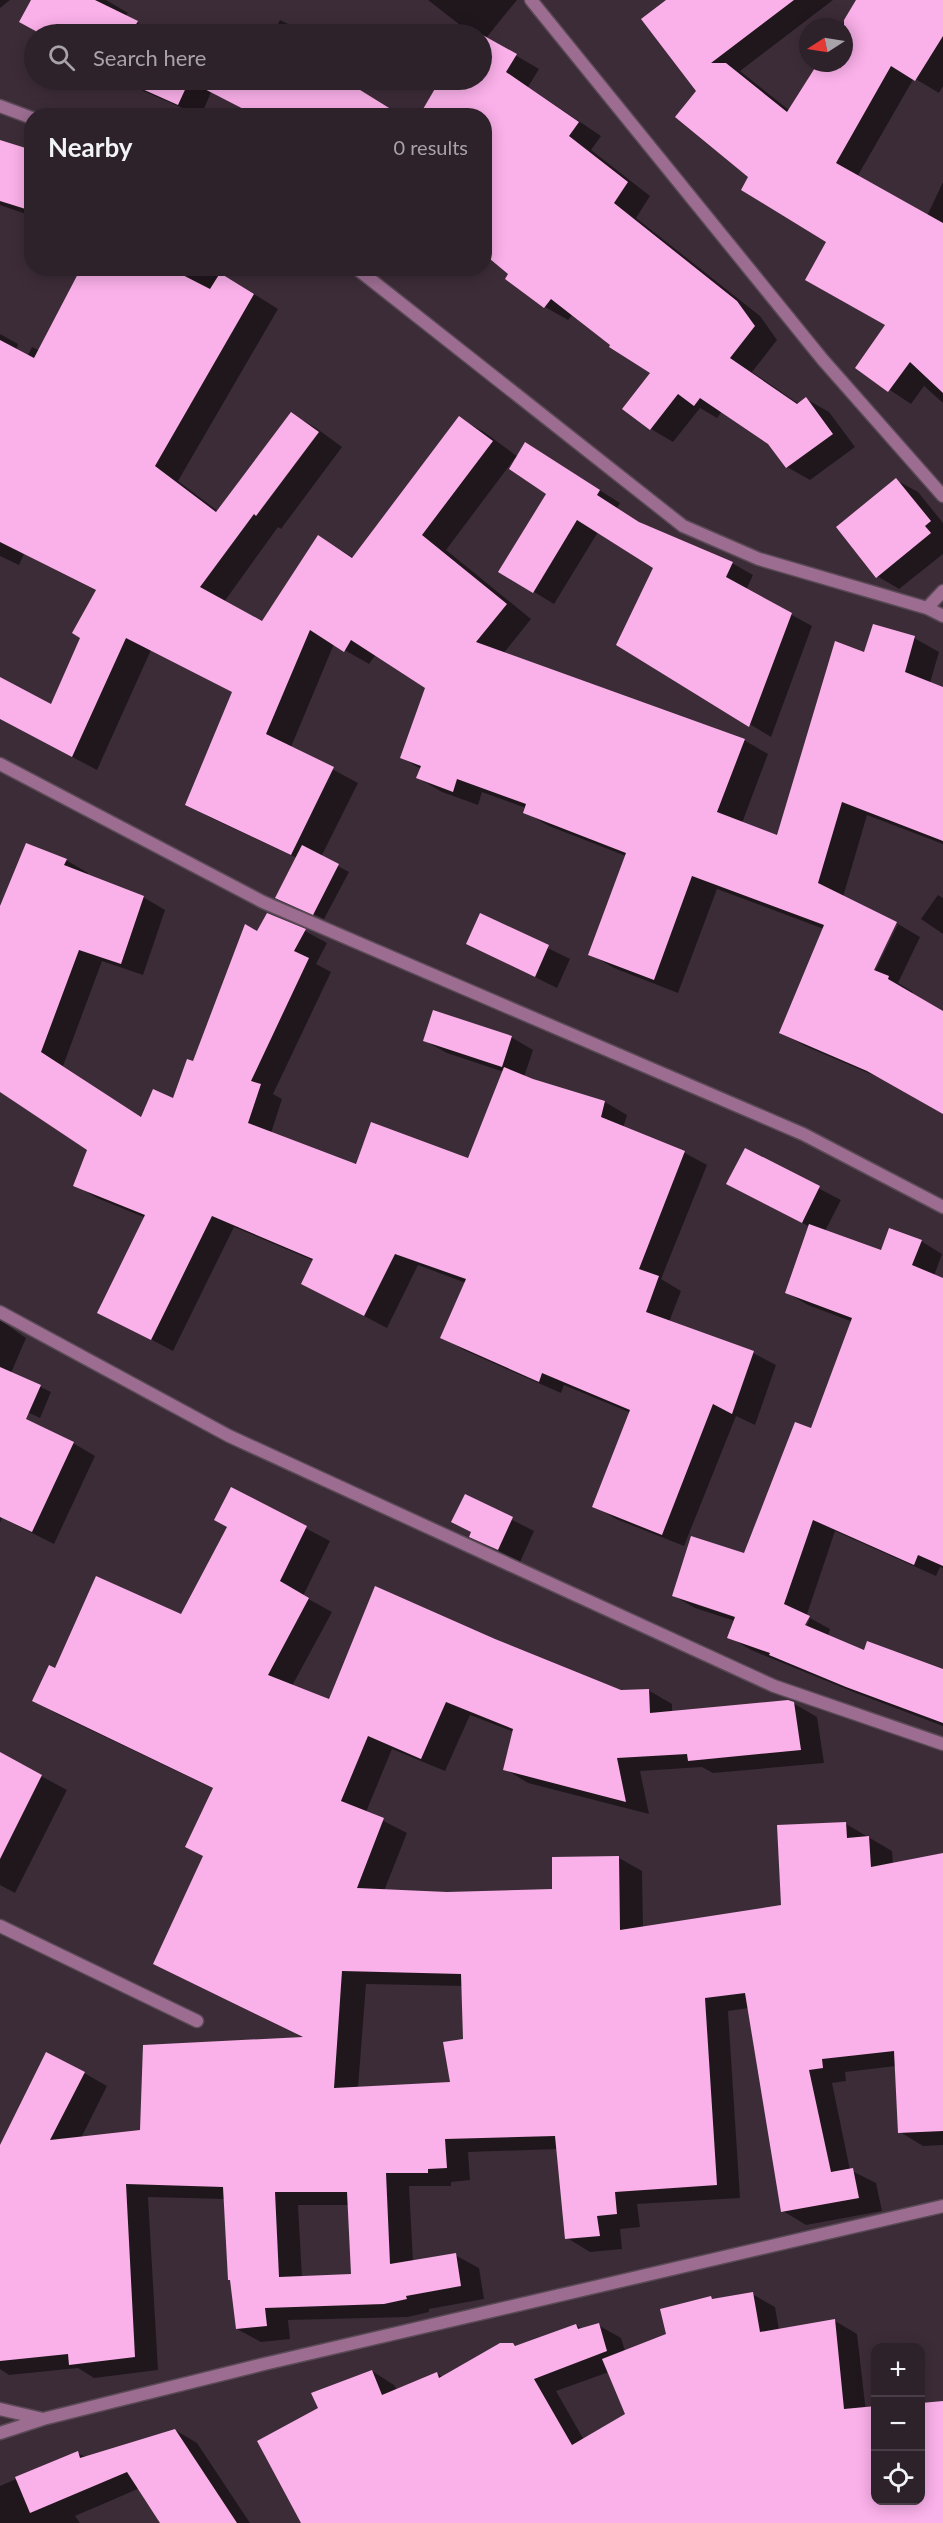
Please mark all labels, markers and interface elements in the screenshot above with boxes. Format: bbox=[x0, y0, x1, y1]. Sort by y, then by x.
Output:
north arrow bbox=[799, 18, 853, 72]
search box bbox=[24, 24, 492, 90]
icon: search bbox=[45, 41, 78, 74]
text: Search here bbox=[93, 44, 206, 71]
text: Nearby bbox=[48, 131, 133, 163]
text: 0 results bbox=[393, 135, 468, 159]
map controls bbox=[871, 2343, 925, 2505]
button: + bbox=[871, 2343, 925, 2397]
button: − bbox=[871, 2397, 925, 2451]
button: locate bbox=[871, 2451, 925, 2505]

